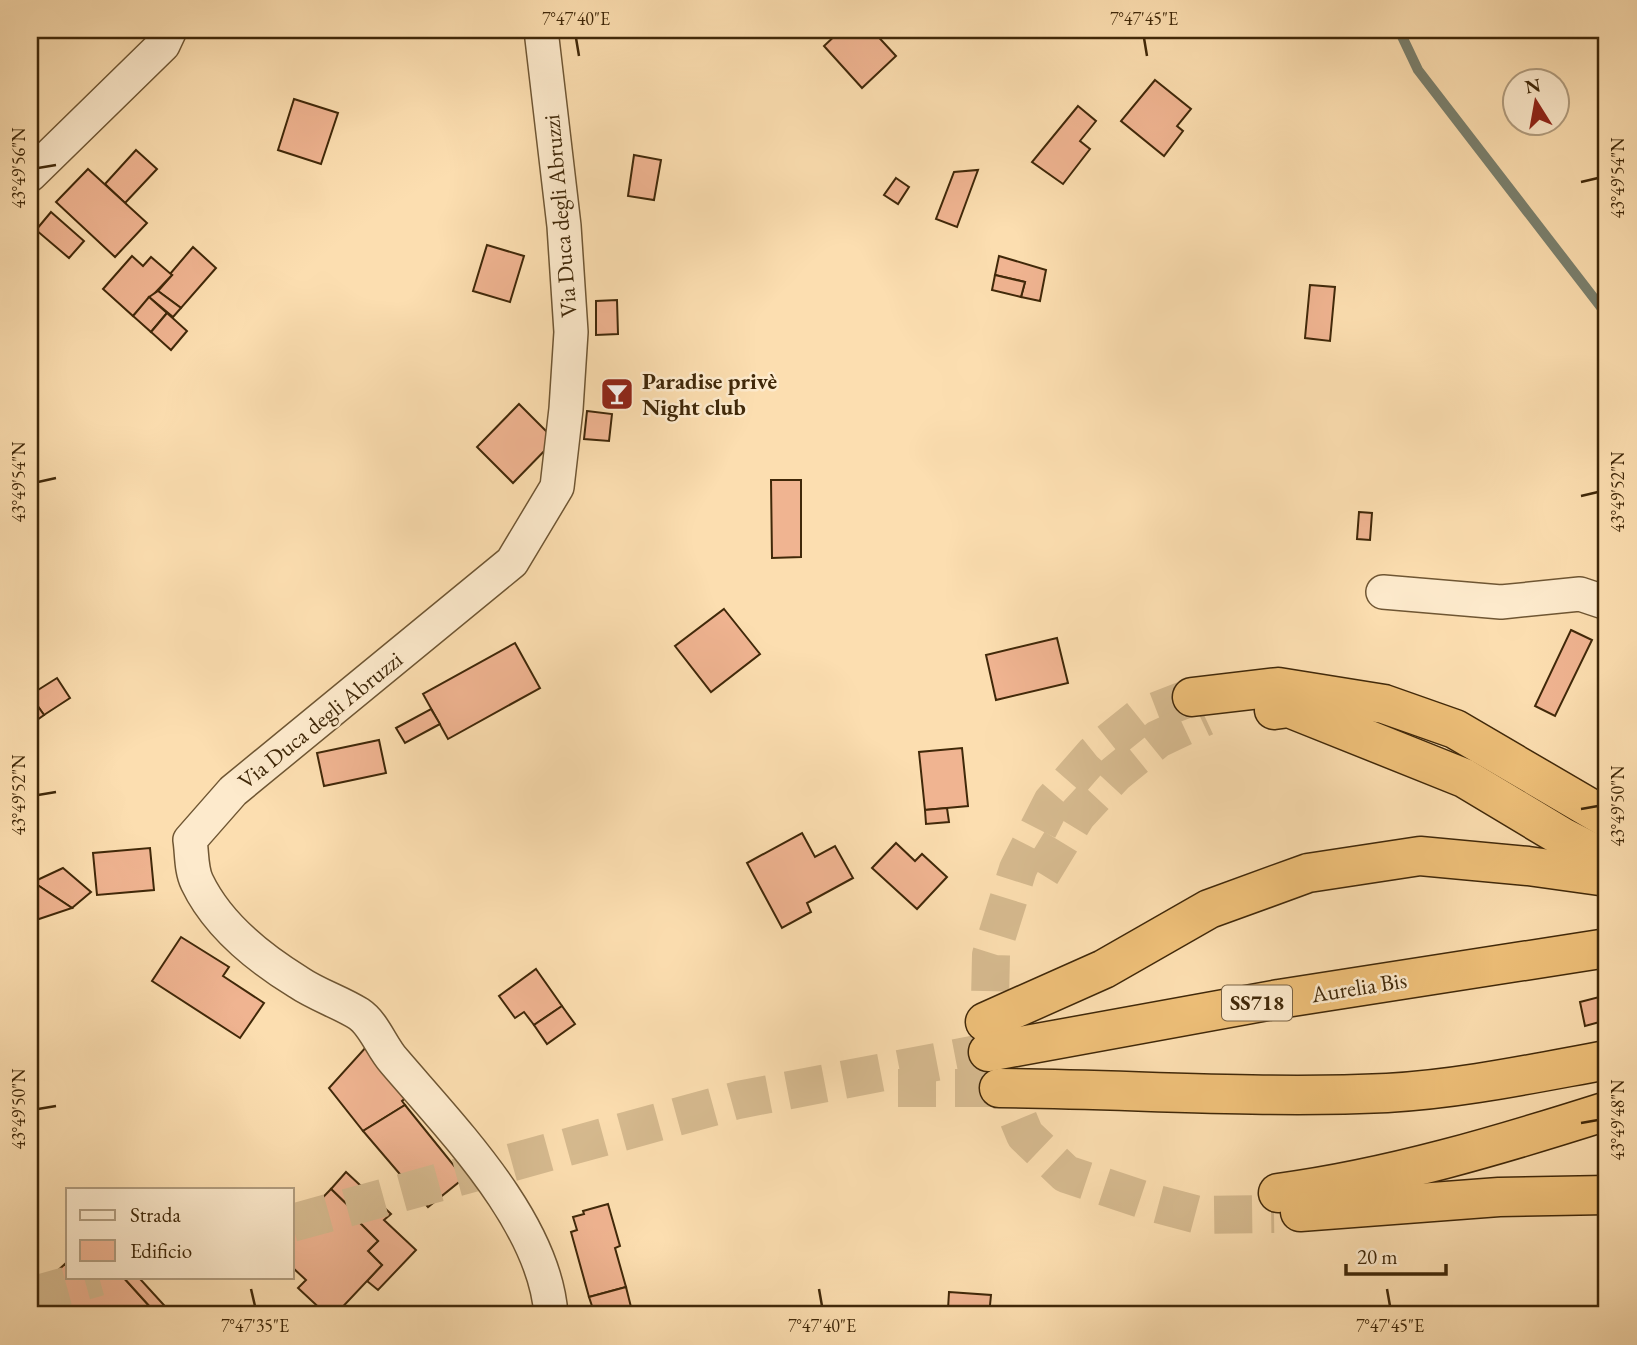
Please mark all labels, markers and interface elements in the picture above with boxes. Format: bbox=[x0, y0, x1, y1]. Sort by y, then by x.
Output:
text: 7°47'40"E bbox=[542, 7, 610, 30]
text: 7°47'45"E bbox=[1110, 7, 1178, 30]
north arrow bbox=[1500, 66, 1570, 136]
text: N bbox=[1523, 72, 1543, 100]
street label: Via Duca degli Abruzzi bbox=[536, 113, 584, 319]
text: 43°49'56"N bbox=[7, 127, 30, 208]
text: 43°49'54"N bbox=[1606, 137, 1629, 218]
place label: Paradise privè Night club bbox=[642, 366, 778, 422]
bar icon: Paradise privè Night club bbox=[598, 375, 636, 413]
text: 43°49'54"N bbox=[7, 441, 30, 522]
text: 43°49'52"N bbox=[1606, 451, 1629, 532]
street label: Via Duca degli Abruzzi bbox=[231, 644, 409, 796]
text: 43°49'52"N bbox=[7, 754, 30, 835]
text: 43°49'50"N bbox=[1606, 765, 1629, 846]
street label: Aurelia Bis bbox=[1308, 965, 1409, 1009]
road number: SS718 bbox=[1222, 986, 1292, 1020]
text: 43°49'50"N bbox=[7, 1068, 30, 1149]
text: 43°49'48"N bbox=[1606, 1079, 1629, 1160]
legend bbox=[66, 1188, 294, 1278]
text: Strada bbox=[130, 1201, 181, 1228]
scale bar bbox=[1346, 1233, 1446, 1277]
text: Edificio bbox=[130, 1237, 192, 1264]
text: 20 m bbox=[1357, 1243, 1398, 1270]
text: 7°47'35"E bbox=[221, 1314, 289, 1337]
text: 7°47'40"E bbox=[788, 1314, 856, 1337]
text: 7°47'45"E bbox=[1356, 1314, 1424, 1337]

